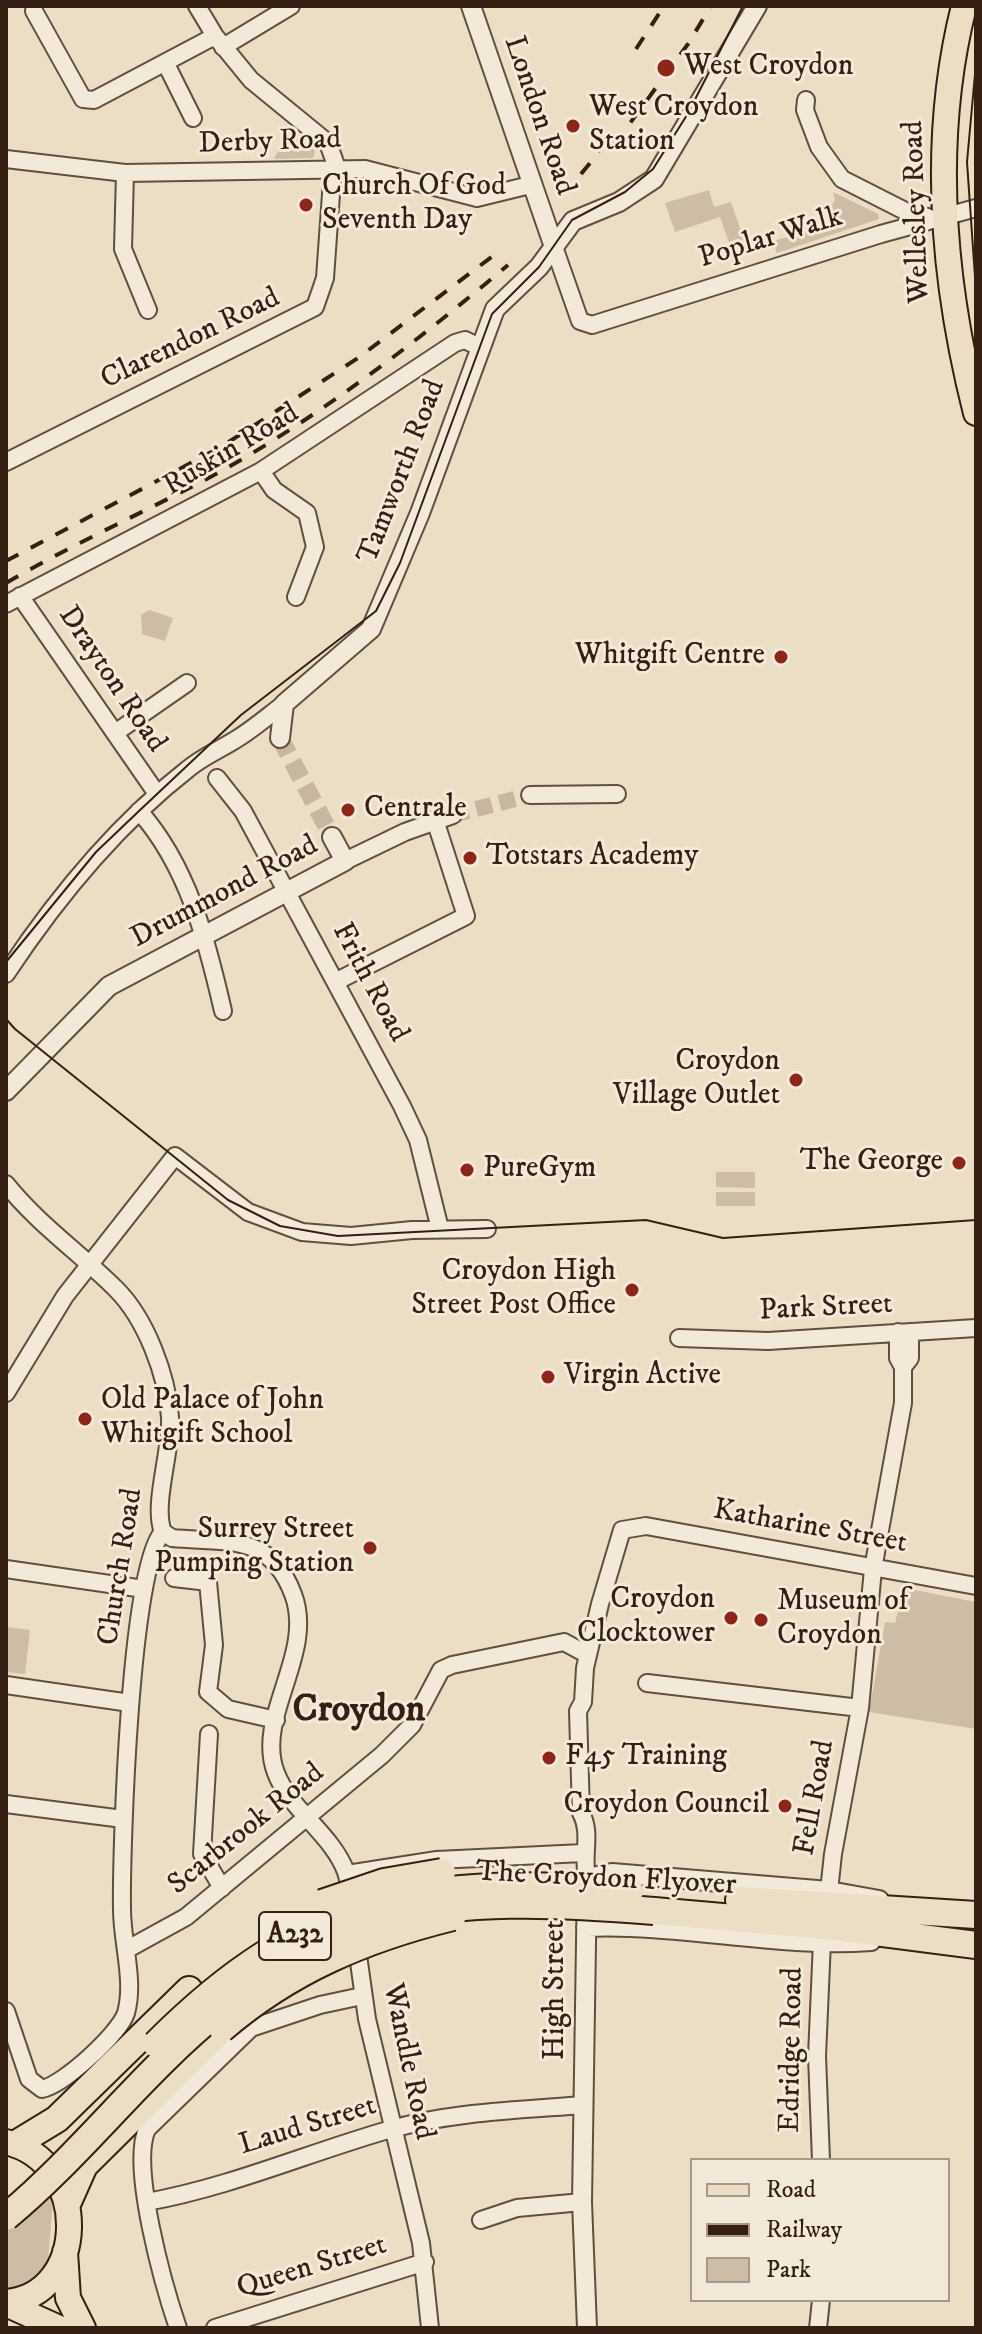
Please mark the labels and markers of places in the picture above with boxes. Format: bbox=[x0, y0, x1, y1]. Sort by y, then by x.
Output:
place label: West Croydon bbox=[684, 50, 853, 86]
marker: West Croydon bbox=[655, 57, 677, 79]
place label: West Croydon Station bbox=[589, 91, 758, 162]
marker: West Croydon Station bbox=[564, 117, 582, 135]
place label: Church Of God Seventh Day bbox=[322, 170, 506, 240]
marker: Church Of God Seventh Day bbox=[297, 196, 315, 214]
place label: Whitgift Centre bbox=[575, 639, 765, 675]
marker: Whitgift Centre bbox=[772, 648, 790, 666]
place label: Centrale bbox=[364, 792, 467, 828]
marker: Centrale bbox=[339, 801, 357, 819]
place label: Totstars Academy bbox=[486, 840, 698, 876]
marker: Totstars Academy bbox=[461, 849, 479, 867]
place label: Croydon Village Outlet bbox=[613, 1045, 780, 1116]
marker: Croydon Village Outlet bbox=[787, 1071, 805, 1089]
place label: The George bbox=[800, 1145, 943, 1181]
place label: PureGym bbox=[483, 1152, 596, 1188]
marker: The George bbox=[950, 1154, 968, 1172]
marker: PureGym bbox=[458, 1161, 476, 1179]
place label: Croydon High Street Post Office bbox=[411, 1255, 616, 1326]
marker: Croydon High Street Post Office bbox=[623, 1281, 641, 1299]
place label: Virgin Active bbox=[564, 1359, 721, 1395]
marker: Virgin Active bbox=[539, 1368, 557, 1386]
place label: Old Palace of John Whitgift School bbox=[101, 1384, 324, 1454]
marker: Old Palace of John Whitgift School bbox=[76, 1410, 94, 1428]
place label: Surrey Street Pumping Station bbox=[154, 1513, 354, 1584]
marker: Surrey Street Pumping Station bbox=[361, 1539, 379, 1557]
place label: Croydon Clocktower bbox=[577, 1583, 715, 1654]
place label: Museum of Croydon bbox=[777, 1585, 908, 1656]
marker: Croydon Clocktower bbox=[722, 1609, 740, 1627]
marker: Museum of Croydon bbox=[752, 1611, 770, 1629]
place label: F45 Training bbox=[565, 1740, 727, 1776]
marker: F45 Training bbox=[540, 1749, 558, 1767]
place label: Croydon Council bbox=[563, 1788, 769, 1824]
marker: Croydon Council bbox=[776, 1797, 794, 1815]

